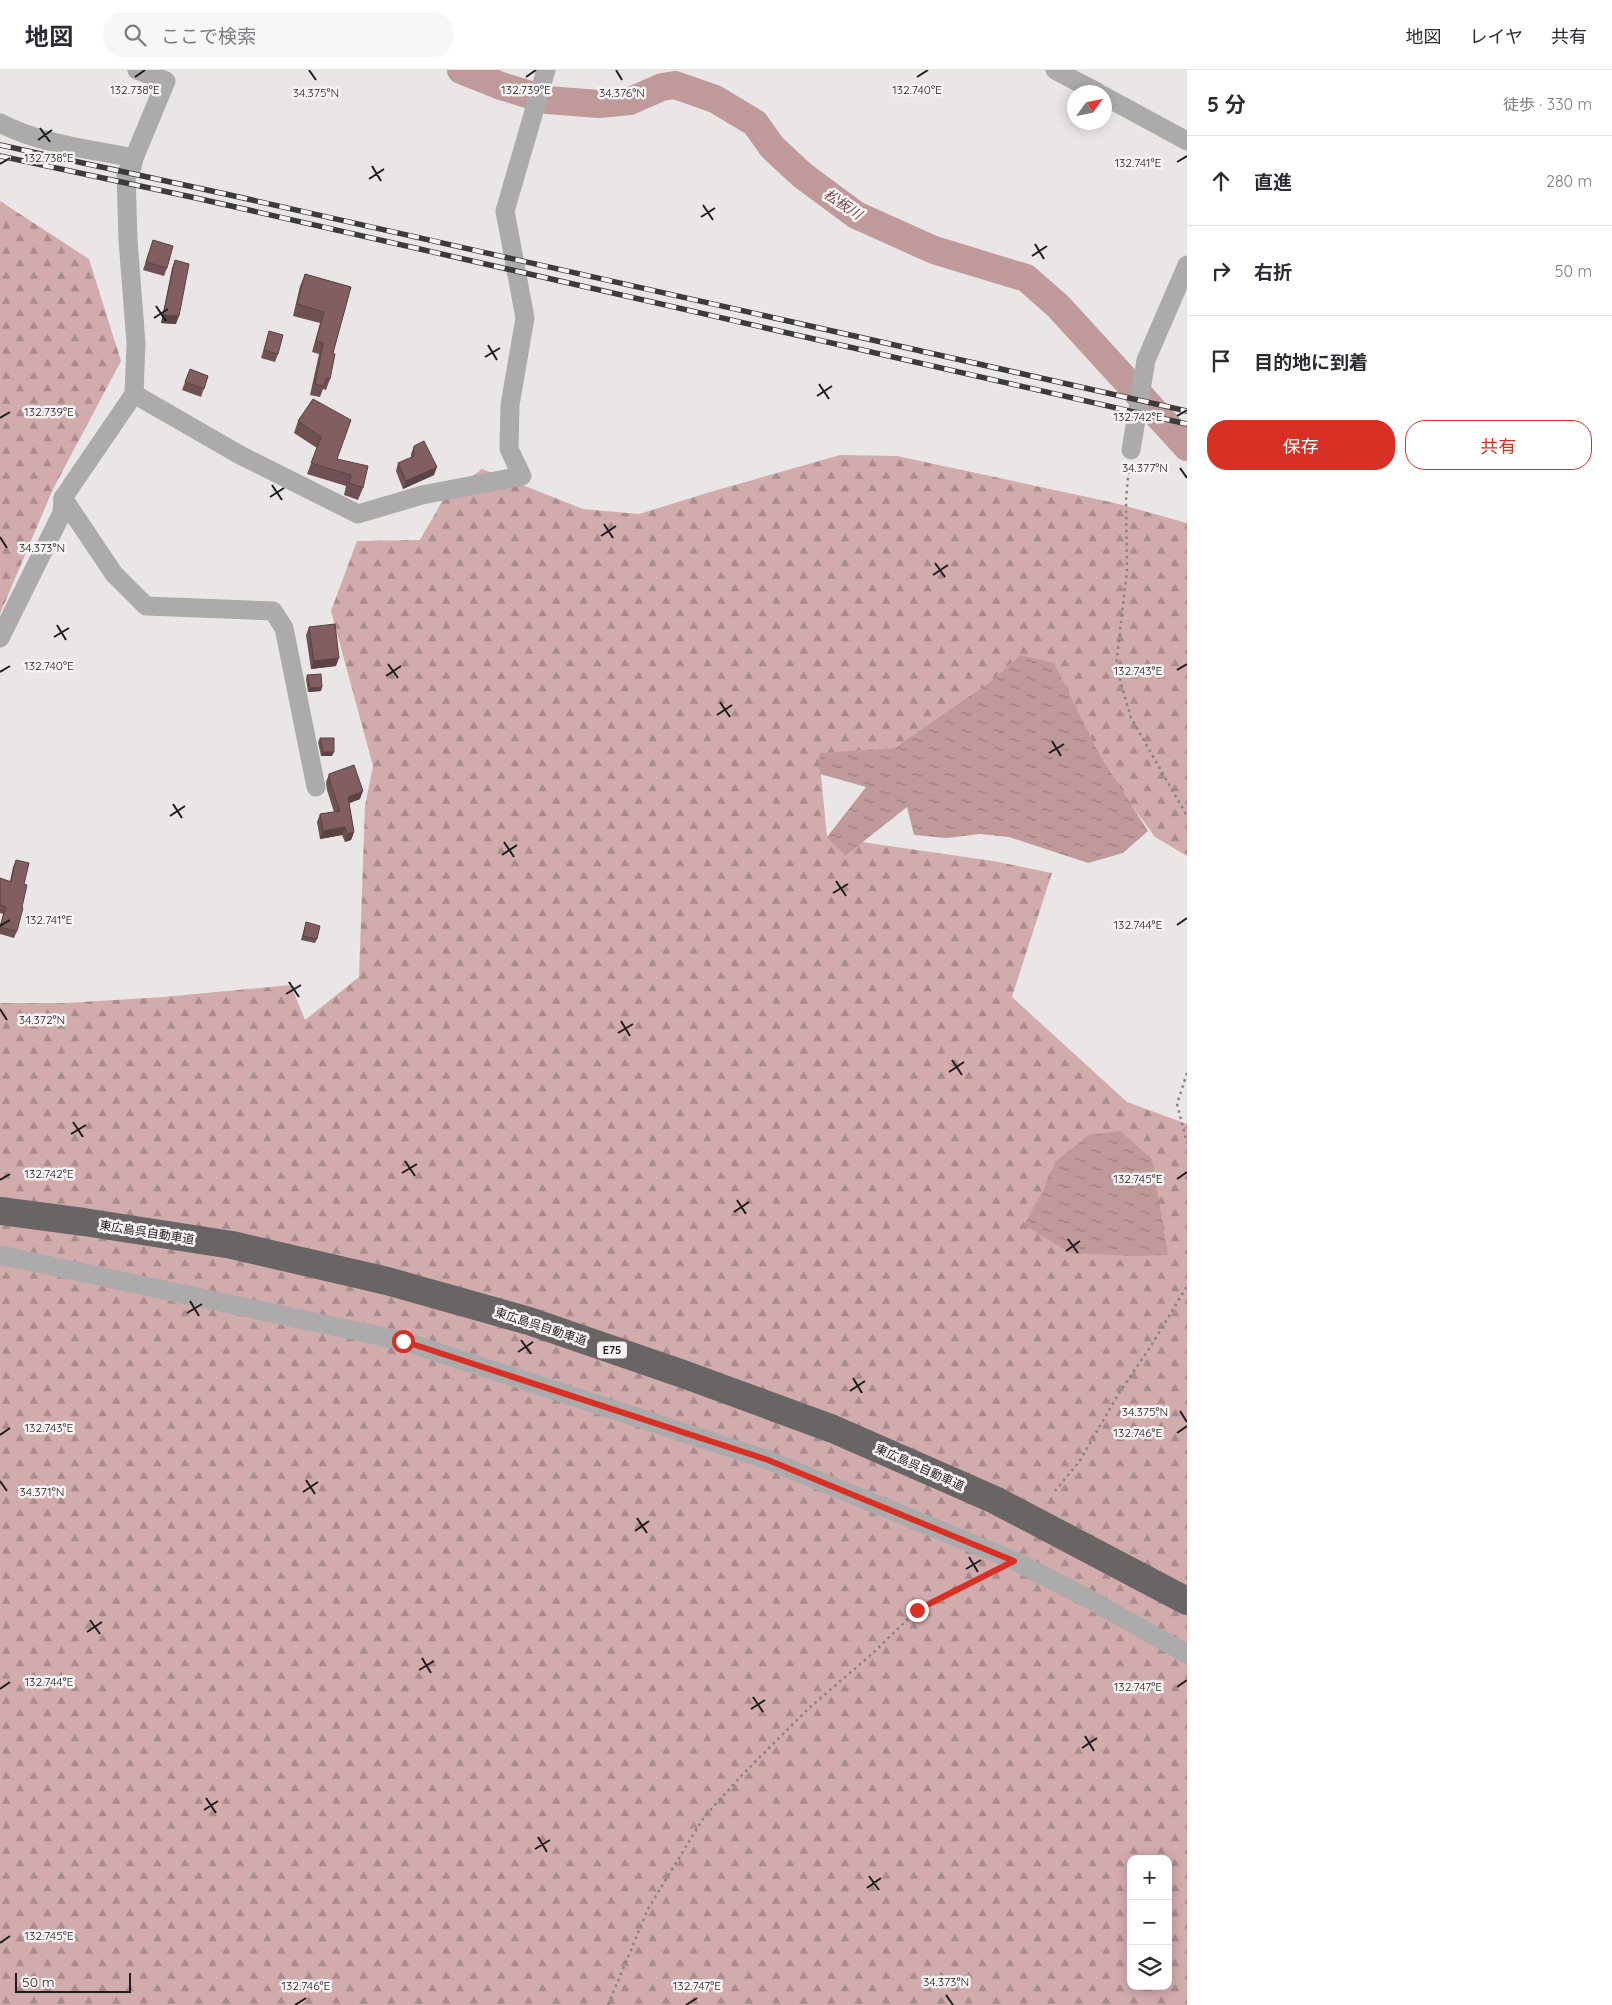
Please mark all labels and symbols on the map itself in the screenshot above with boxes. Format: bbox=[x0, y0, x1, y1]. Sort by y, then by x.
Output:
text: 132.738°E bbox=[110, 82, 160, 97]
text: 132.739°E bbox=[501, 82, 551, 97]
text: 132.740°E bbox=[892, 82, 942, 97]
text: 34.375°N bbox=[293, 85, 339, 100]
text: 34.376°N bbox=[599, 85, 645, 100]
north arrow bbox=[1067, 85, 1112, 130]
text: 132.738°E bbox=[24, 150, 74, 165]
text: 132.741°E bbox=[1115, 155, 1162, 170]
water label: 松板川 bbox=[821, 185, 867, 224]
text: 132.739°E bbox=[24, 404, 74, 419]
text: 132.742°E bbox=[1114, 409, 1163, 424]
text: 34.377°N bbox=[1122, 460, 1168, 475]
text: 34.373°N bbox=[19, 540, 65, 555]
text: 132.740°E bbox=[24, 658, 74, 673]
text: 132.743°E bbox=[1114, 663, 1163, 678]
text: 132.741°E bbox=[26, 912, 73, 927]
text: 132.744°E bbox=[1114, 917, 1163, 932]
text: 34.372°N bbox=[19, 1012, 65, 1027]
text: 132.742°E bbox=[25, 1166, 74, 1181]
text: 132.745°E bbox=[1114, 1171, 1163, 1186]
street label: 東広島呉自動車道 bbox=[98, 1217, 196, 1247]
street label: 東広島呉自動車道 bbox=[493, 1304, 589, 1348]
route start bbox=[392, 1330, 415, 1353]
road number: E75 bbox=[597, 1342, 627, 1358]
text: 34.375°N bbox=[1122, 1404, 1168, 1419]
text: 132.743°E bbox=[25, 1420, 73, 1435]
text: 132.746°E bbox=[1114, 1425, 1163, 1440]
street label: 東広島呉自動車道 bbox=[873, 1441, 967, 1493]
text: 34.371°N bbox=[20, 1484, 64, 1499]
route end bbox=[906, 1599, 929, 1622]
text: 132.744°E bbox=[25, 1674, 74, 1689]
text: 132.747°E bbox=[1114, 1679, 1162, 1694]
text: 132.745°E bbox=[25, 1928, 74, 1943]
scale bar bbox=[15, 1970, 131, 1993]
text: 34.373°N bbox=[923, 1974, 969, 1989]
text: 132.746°E bbox=[282, 1978, 331, 1993]
text: 132.747°E bbox=[673, 1978, 721, 1993]

